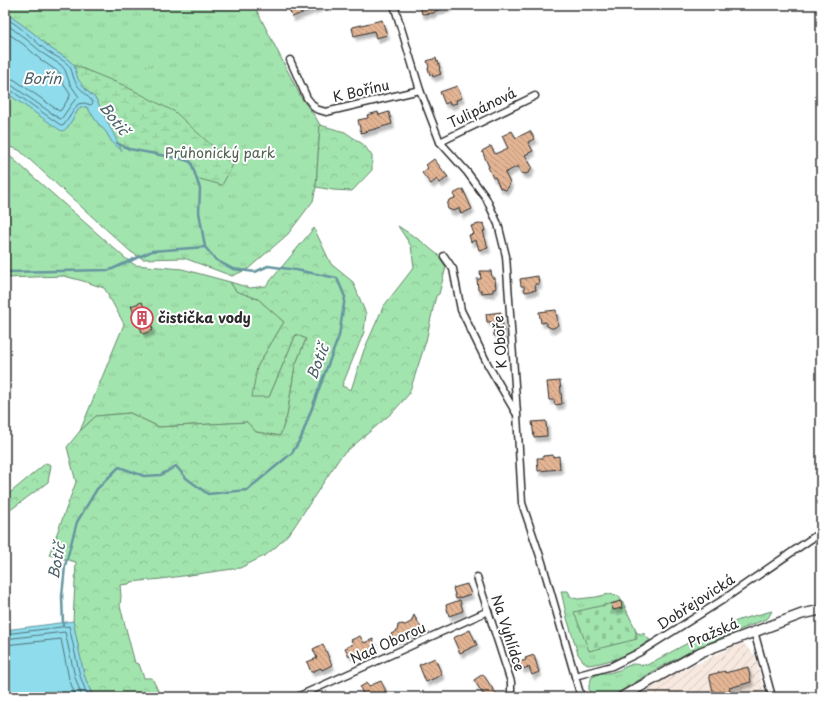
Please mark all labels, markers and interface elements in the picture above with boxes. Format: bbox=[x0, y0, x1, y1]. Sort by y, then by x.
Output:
water label: Bořín bbox=[23, 66, 62, 89]
street label: K Bořínu bbox=[331, 74, 391, 107]
street label: Tulipánová bbox=[444, 82, 520, 133]
water label: Botič bbox=[95, 97, 137, 142]
park label: Průhonický park bbox=[165, 142, 276, 163]
building icon: čistička vody bbox=[129, 305, 155, 331]
place label: čistička vody bbox=[158, 307, 251, 328]
street label: K Oboře bbox=[487, 315, 512, 369]
water label: Botič bbox=[299, 338, 335, 383]
water label: Botič bbox=[41, 538, 71, 581]
street label: Dobřejovická bbox=[653, 569, 739, 634]
street label: Na Vyhlídce bbox=[486, 592, 531, 674]
street label: Pražská bbox=[684, 612, 742, 653]
street label: Nad Oborou bbox=[347, 616, 429, 669]

